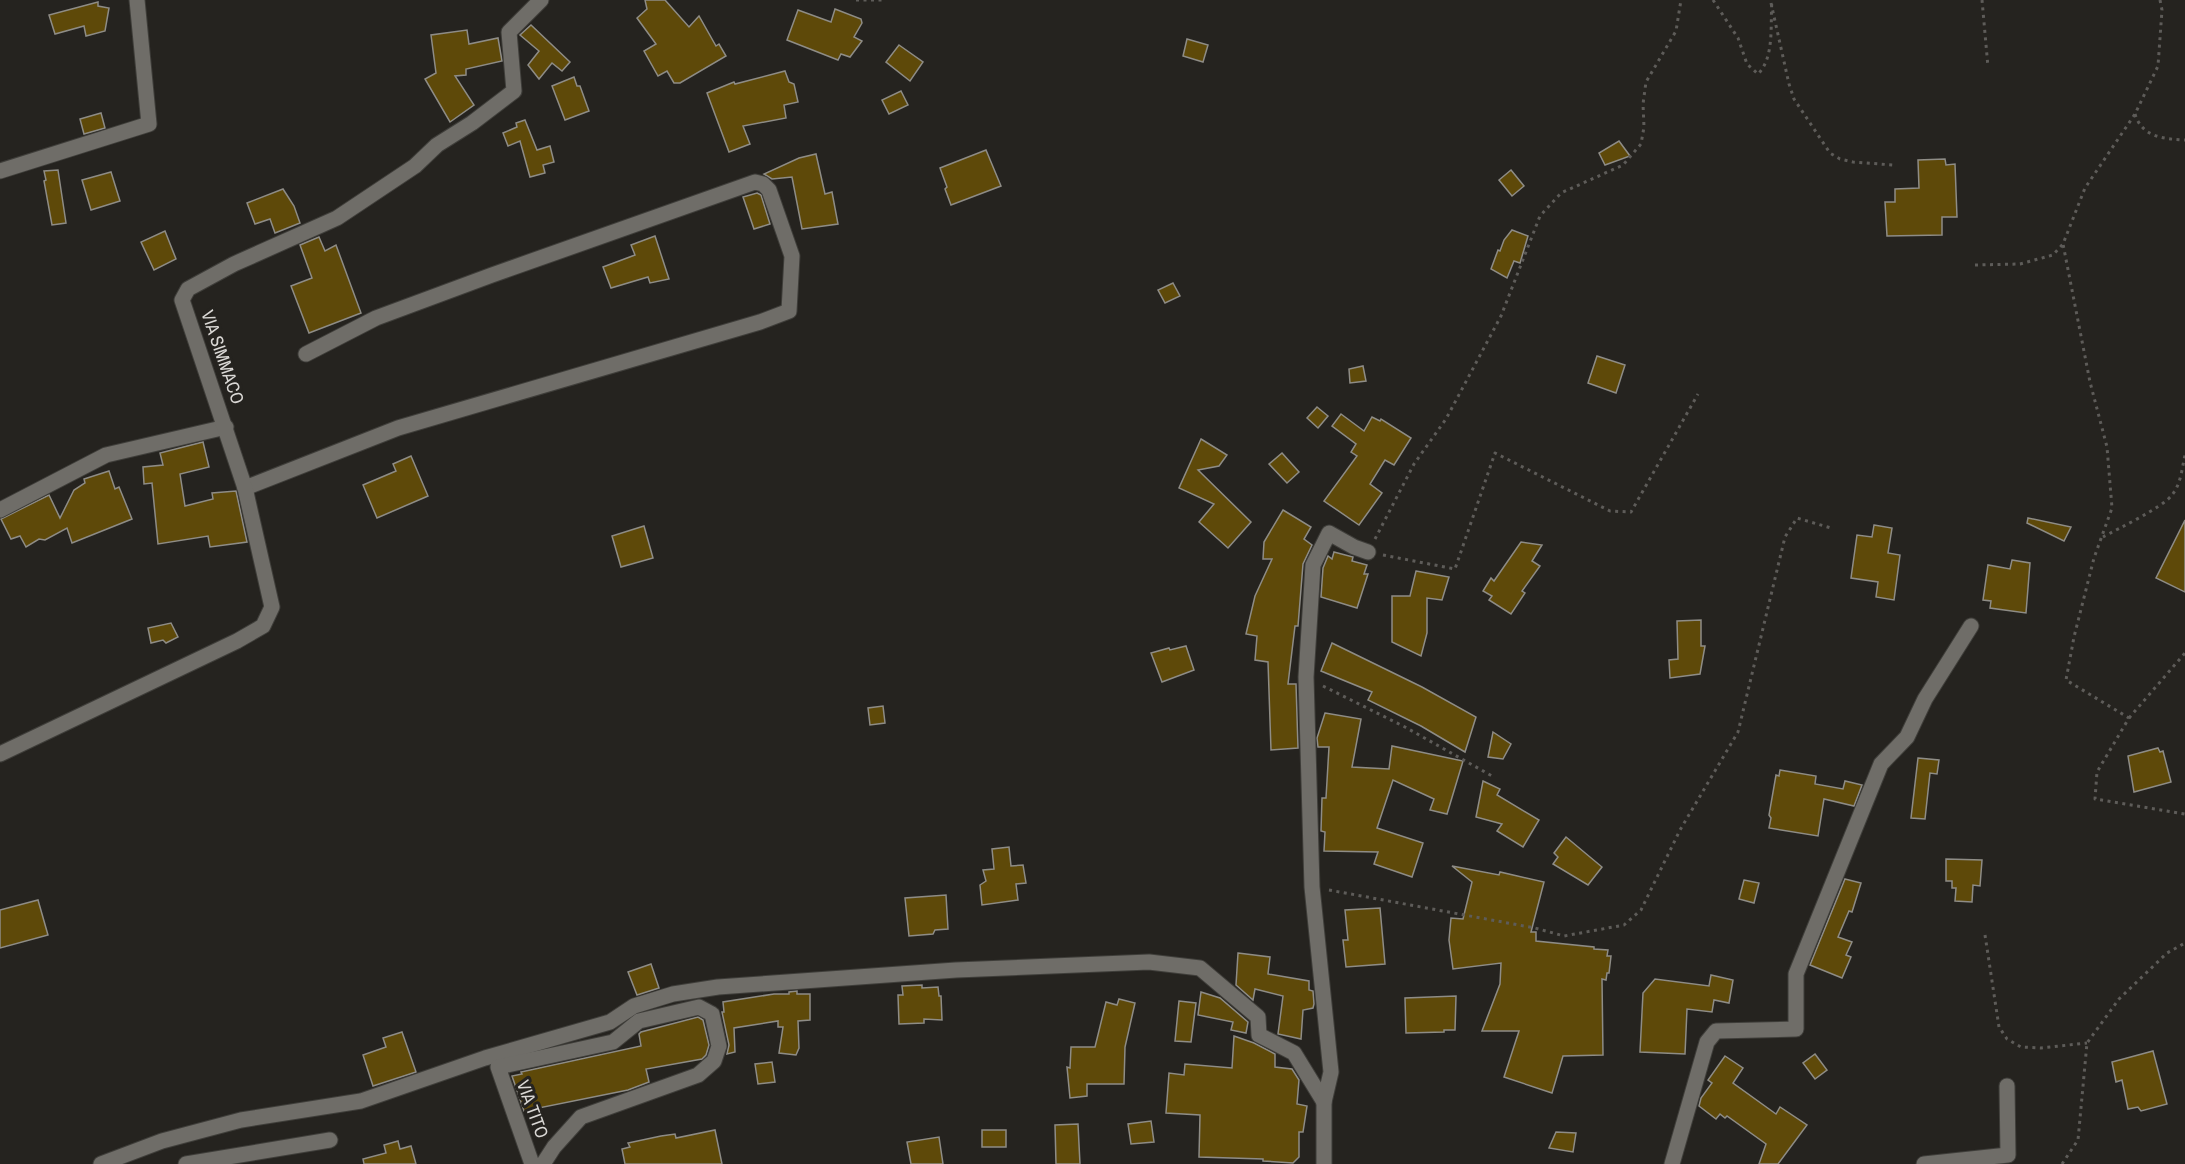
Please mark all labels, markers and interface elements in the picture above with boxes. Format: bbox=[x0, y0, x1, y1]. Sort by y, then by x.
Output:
street label: VIA SIMMACO bbox=[195, 307, 251, 407]
street label: VIA TITO bbox=[511, 1076, 555, 1142]

